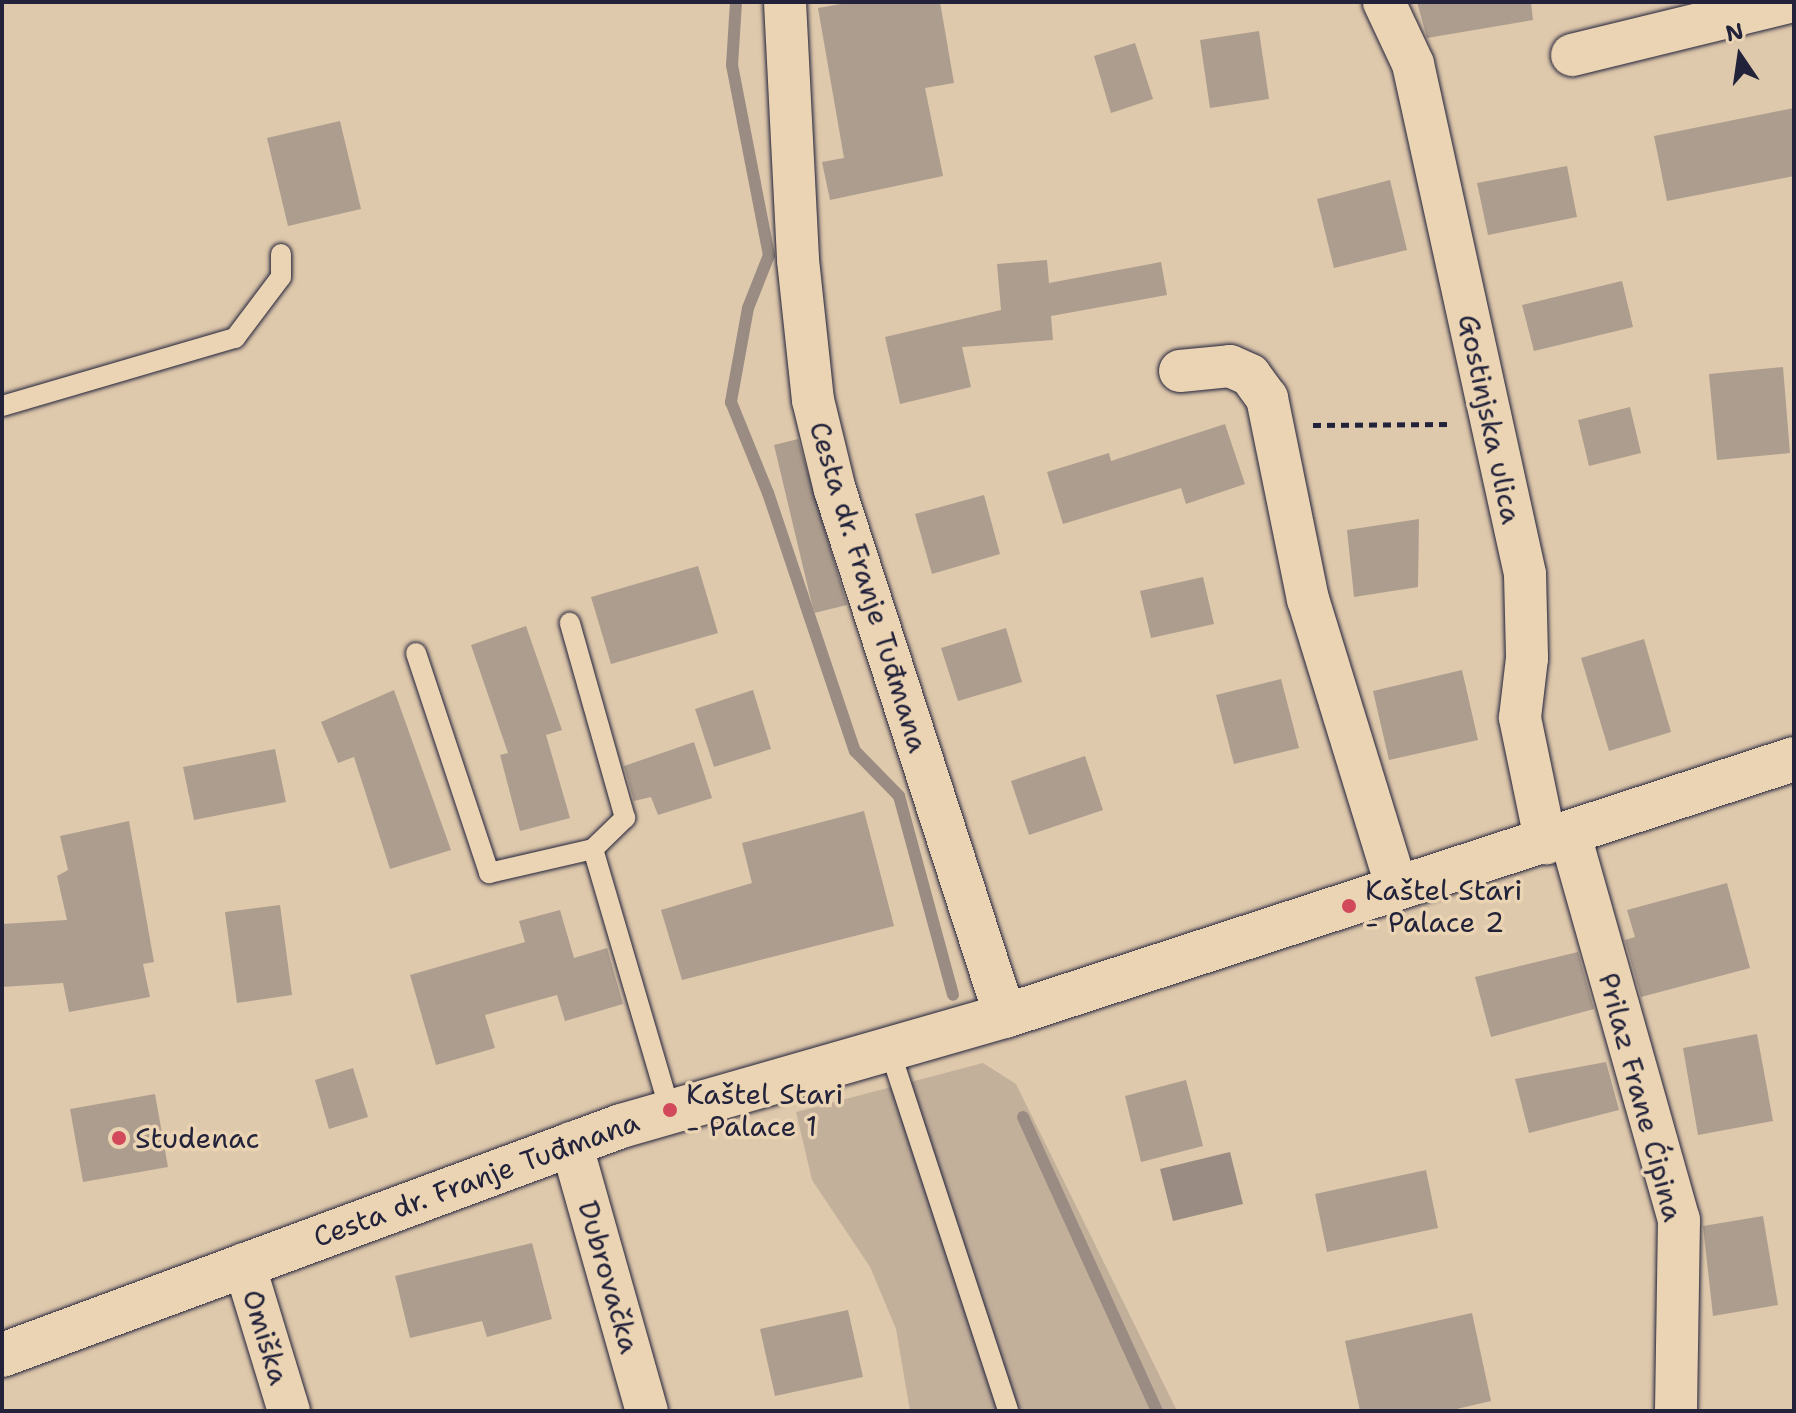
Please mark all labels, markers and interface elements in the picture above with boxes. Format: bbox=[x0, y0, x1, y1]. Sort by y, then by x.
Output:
north arrow bbox=[1700, 16, 1780, 96]
text: N bbox=[1723, 16, 1746, 48]
street label: Gostinjska ulica bbox=[1451, 311, 1529, 527]
street label: Cesta dr. Franje Tuđmana bbox=[803, 417, 935, 757]
place label: Kaštel Stari - Palace 2 bbox=[1365, 873, 1522, 939]
marker: Kaštel Stari - Palace 2 bbox=[1340, 897, 1358, 915]
street label: Prilaz Frane Ćipina bbox=[1592, 969, 1690, 1225]
place label: Kaštel Stari - Palace 1 bbox=[686, 1077, 843, 1143]
marker: Kaštel Stari - Palace 1 bbox=[661, 1101, 679, 1119]
street label: Cesta dr. Franje Tuđmana bbox=[308, 1104, 644, 1254]
place label: Studenac bbox=[135, 1121, 260, 1155]
marker: Studenac bbox=[110, 1129, 128, 1147]
street label: Dubrovačka bbox=[571, 1197, 647, 1357]
street label: Omiška bbox=[236, 1285, 296, 1389]

